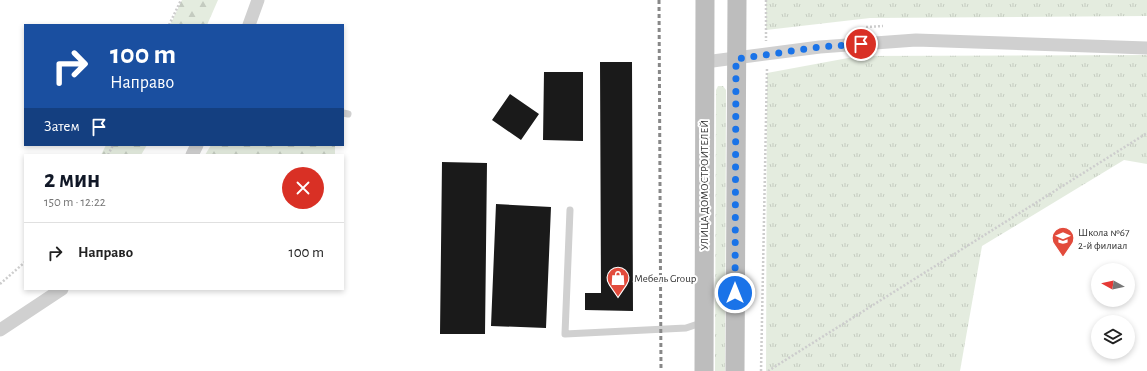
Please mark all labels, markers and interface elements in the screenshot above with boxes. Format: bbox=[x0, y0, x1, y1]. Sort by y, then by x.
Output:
pin bbox=[844, 27, 878, 61]
icon: arrive bbox=[850, 33, 872, 55]
icon: right bbox=[44, 40, 96, 92]
text: 100 m bbox=[110, 41, 176, 69]
text: Направо bbox=[110, 74, 174, 92]
icon: arrive bbox=[88, 116, 110, 138]
text: Затем bbox=[44, 119, 80, 134]
street label: УЛИЦА ДОМОСТРОИТЕЛЕЙ bbox=[699, 120, 710, 250]
button: close bbox=[282, 167, 324, 209]
text: 2 мин bbox=[44, 168, 100, 192]
text: 150 m · 12:22 bbox=[44, 196, 106, 209]
school or university icon: Школа №67 2-й филиал bbox=[1050, 225, 1076, 258]
place label: Школа №67 2-й филиал bbox=[1078, 227, 1130, 251]
icon: right bbox=[44, 242, 66, 264]
text: Направо bbox=[78, 245, 133, 260]
text: 100 m bbox=[289, 245, 324, 260]
north arrow bbox=[1091, 263, 1135, 307]
map controls bbox=[1091, 263, 1135, 359]
shop icon: Мебель Group bbox=[605, 265, 631, 298]
position arrow bbox=[714, 272, 756, 314]
place label: Мебель Group bbox=[634, 273, 697, 284]
button: layers bbox=[1091, 315, 1135, 359]

